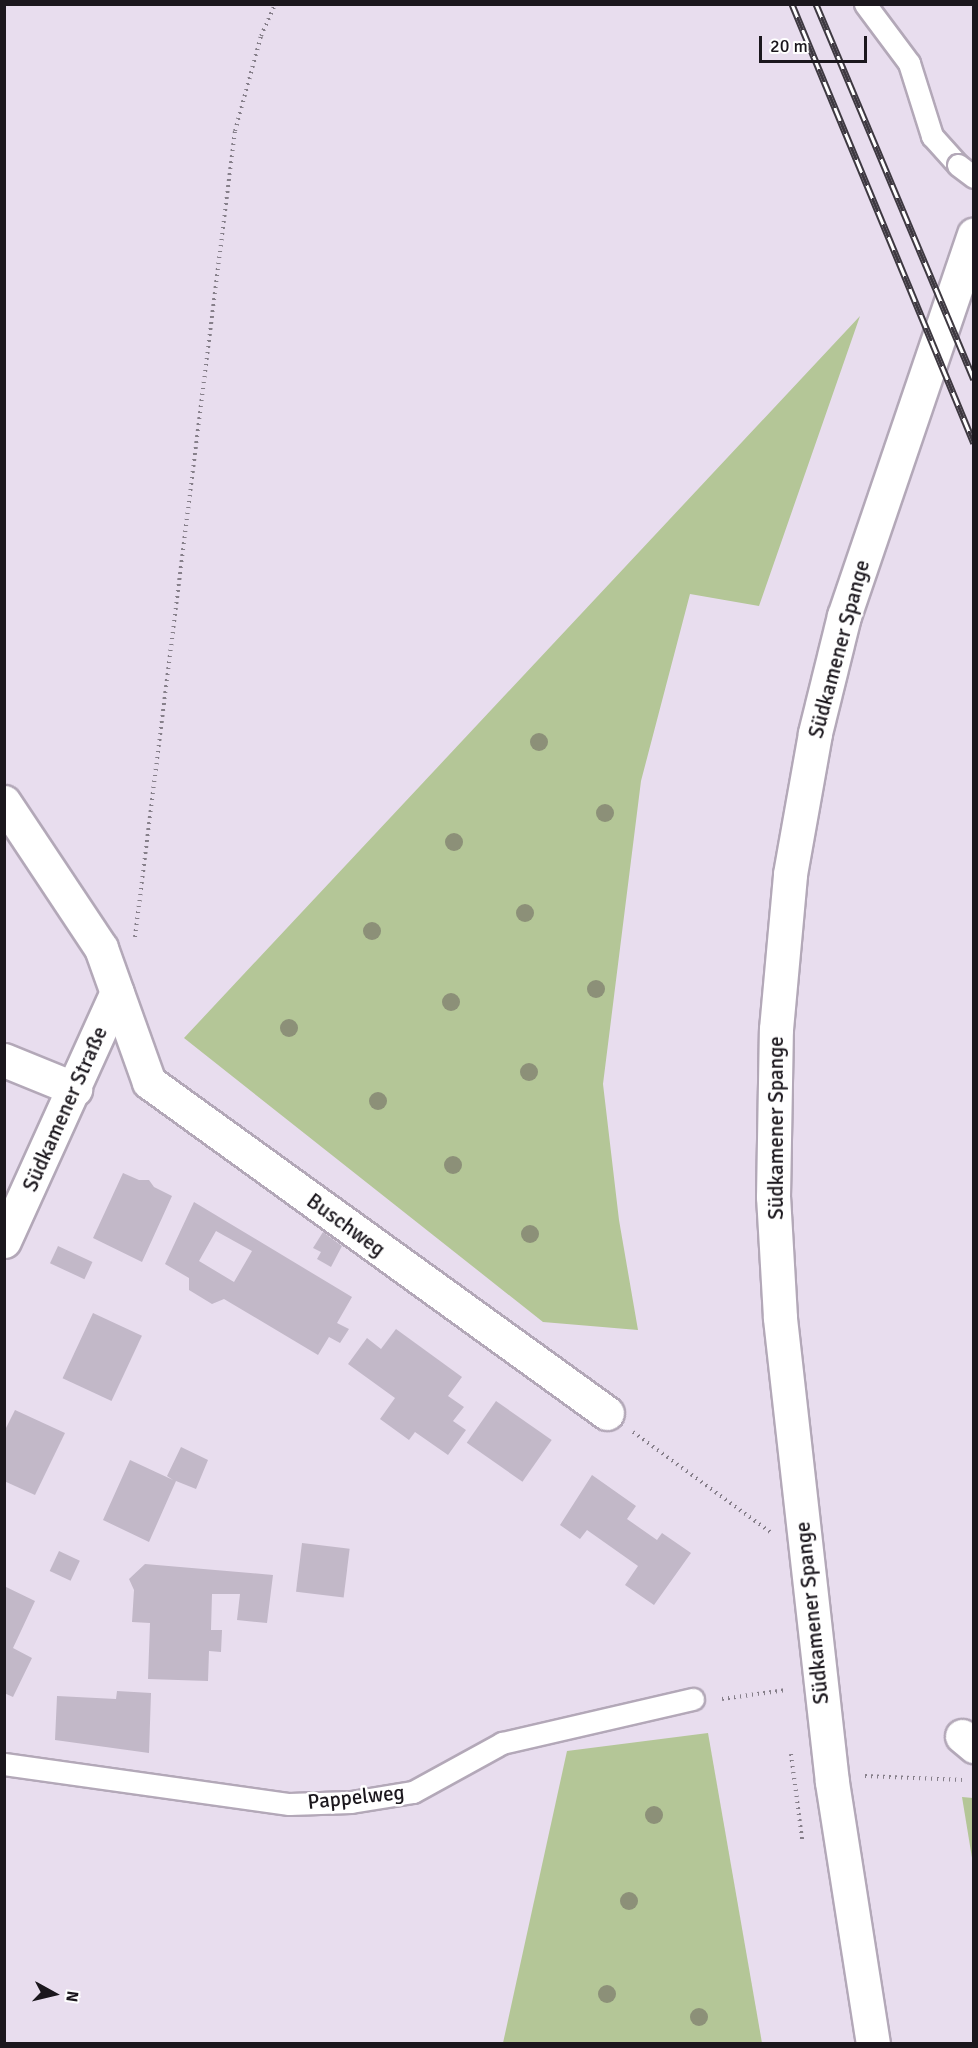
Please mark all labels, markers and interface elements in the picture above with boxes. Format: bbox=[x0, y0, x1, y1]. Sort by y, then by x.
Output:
scale bar bbox=[762, 24, 870, 62]
text: 20 m bbox=[770, 35, 808, 57]
street label: Südkamener Spange bbox=[803, 557, 875, 741]
street label: Südkamener Straße bbox=[17, 1023, 113, 1195]
street label: Südkamener Spange bbox=[763, 1036, 789, 1220]
street label: Buschweg bbox=[302, 1188, 390, 1262]
street label: Südkamener Spange bbox=[790, 1520, 834, 1706]
street label: Pappelweg bbox=[306, 1779, 406, 1815]
north arrow bbox=[24, 1964, 84, 2024]
text: N bbox=[61, 1990, 83, 2003]

